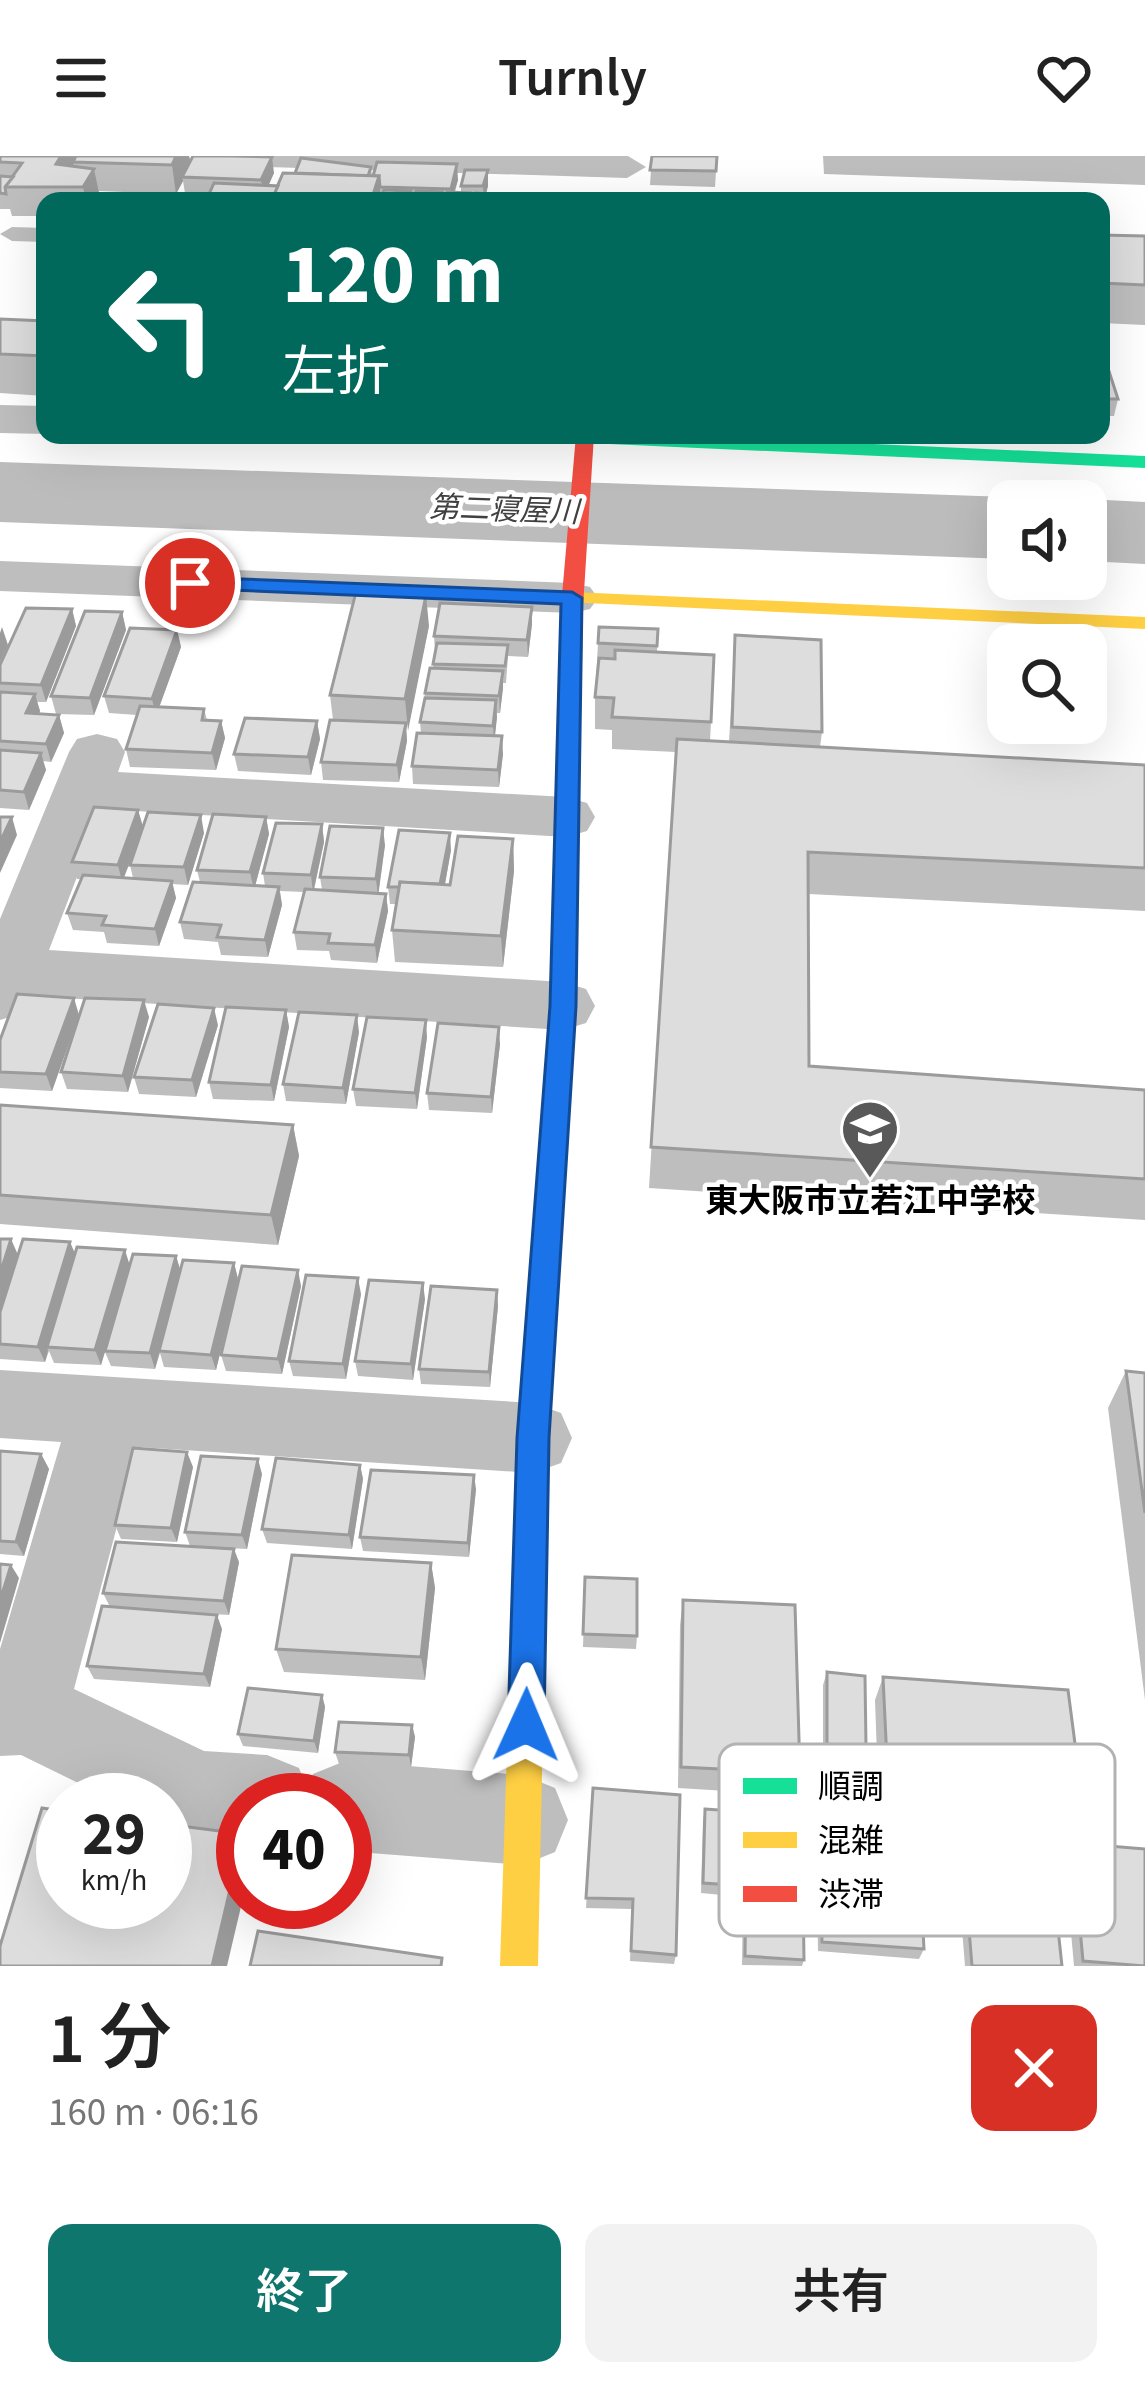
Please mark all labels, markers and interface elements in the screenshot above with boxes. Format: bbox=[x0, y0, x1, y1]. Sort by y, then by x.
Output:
text: Turnly bbox=[498, 40, 647, 117]
icon: menu bbox=[48, 45, 114, 111]
icon: heart bbox=[1031, 45, 1097, 111]
text: 120 m bbox=[282, 216, 504, 336]
icon: left bbox=[84, 240, 240, 396]
text: 左折 bbox=[282, 335, 390, 412]
map controls bbox=[987, 480, 1107, 744]
button: sound bbox=[987, 480, 1107, 600]
water label: 第二寝屋川 bbox=[428, 486, 583, 534]
pin bbox=[139, 532, 241, 634]
icon: arrive bbox=[157, 550, 223, 616]
button: search bbox=[987, 624, 1107, 744]
school or university icon: 東大阪市立若江中学校 bbox=[839, 1098, 901, 1180]
place label: 東大阪市立若江中学校 bbox=[705, 1178, 1035, 1225]
position arrow bbox=[463, 1662, 589, 1788]
legend bbox=[719, 1744, 1115, 1936]
text: 順調 bbox=[818, 1764, 884, 1811]
speed limit sign: 40 bbox=[216, 1773, 372, 1929]
text: 29 bbox=[82, 1793, 146, 1878]
text: 混雑 bbox=[818, 1818, 884, 1865]
text: km/h bbox=[81, 1859, 147, 1902]
text: 渋滞 bbox=[818, 1872, 884, 1919]
text: 1 分 bbox=[48, 1988, 171, 2091]
button: close bbox=[971, 2005, 1097, 2131]
text: 160 m · 06:16 bbox=[48, 2085, 259, 2141]
button: 終了 bbox=[48, 2224, 561, 2362]
button: 共有 bbox=[585, 2224, 1097, 2362]

